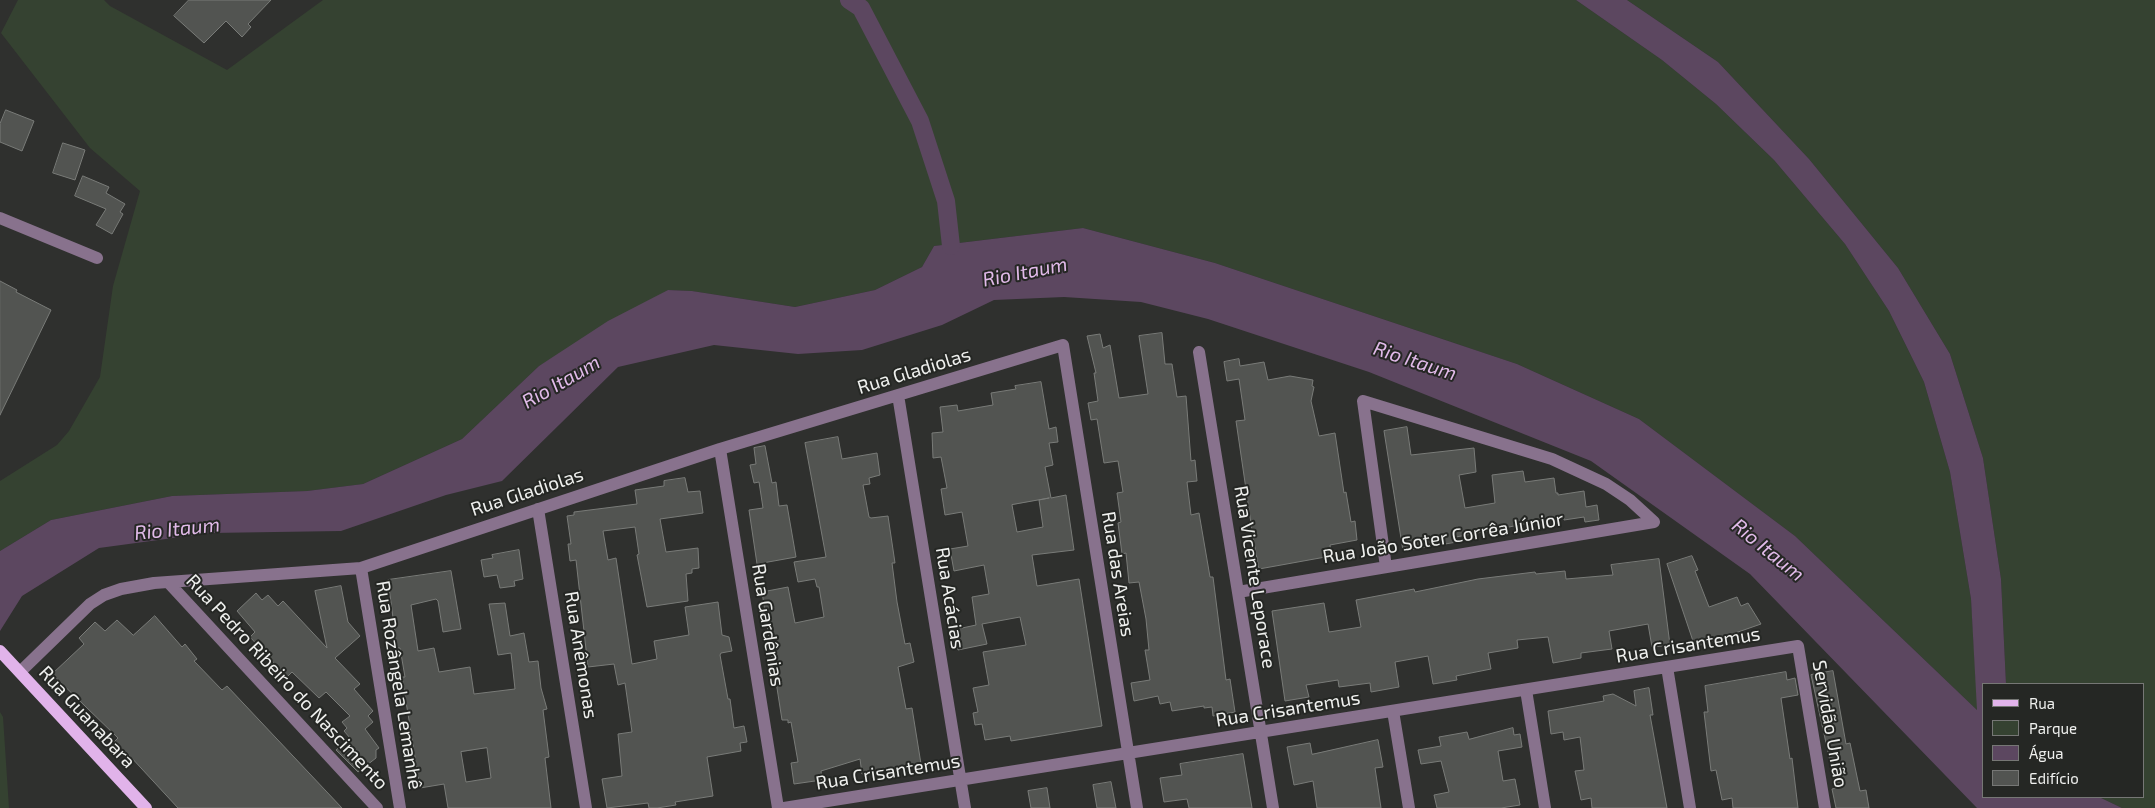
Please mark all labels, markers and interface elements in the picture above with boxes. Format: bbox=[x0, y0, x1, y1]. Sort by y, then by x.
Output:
water label: Rio Itaum bbox=[980, 252, 1070, 292]
water label: Rio Itaum bbox=[1370, 336, 1460, 386]
street label: Rua Gladiolas bbox=[855, 343, 973, 399]
water label: Rio Itaum bbox=[518, 350, 604, 414]
street label: Rua Gladiolas bbox=[468, 463, 586, 521]
street label: Rua Vicente Leporace bbox=[1229, 484, 1281, 670]
street label: Rua João Soter Corrêa Júnior bbox=[1321, 508, 1565, 568]
street label: Rua das Areias bbox=[1097, 510, 1139, 638]
water label: Rio Itaum bbox=[133, 513, 221, 545]
water label: Rio Itaum bbox=[1727, 514, 1809, 586]
street label: Rua Acácias bbox=[931, 545, 969, 651]
street label: Rua Gardênias bbox=[747, 562, 789, 688]
street label: Rua Pedro Ribeiro do Nascimento bbox=[181, 570, 393, 794]
street label: Rua Rozângela Lemanhê bbox=[371, 579, 427, 791]
street label: Rua Anêmonas bbox=[560, 590, 602, 720]
street label: Rua Crisantemus bbox=[1614, 622, 1762, 668]
street label: Servidão União bbox=[1808, 658, 1852, 790]
street label: Rua Guanabara bbox=[34, 661, 140, 773]
legend bbox=[1982, 683, 2145, 798]
street label: Rua Crisantemus bbox=[1214, 686, 1362, 732]
text: Rua bbox=[2029, 694, 2055, 712]
text: Parque bbox=[2029, 719, 2077, 737]
text: Água bbox=[2029, 744, 2064, 762]
street label: Rua Crisantemus bbox=[814, 749, 962, 795]
text: Edifício bbox=[2029, 769, 2079, 787]

